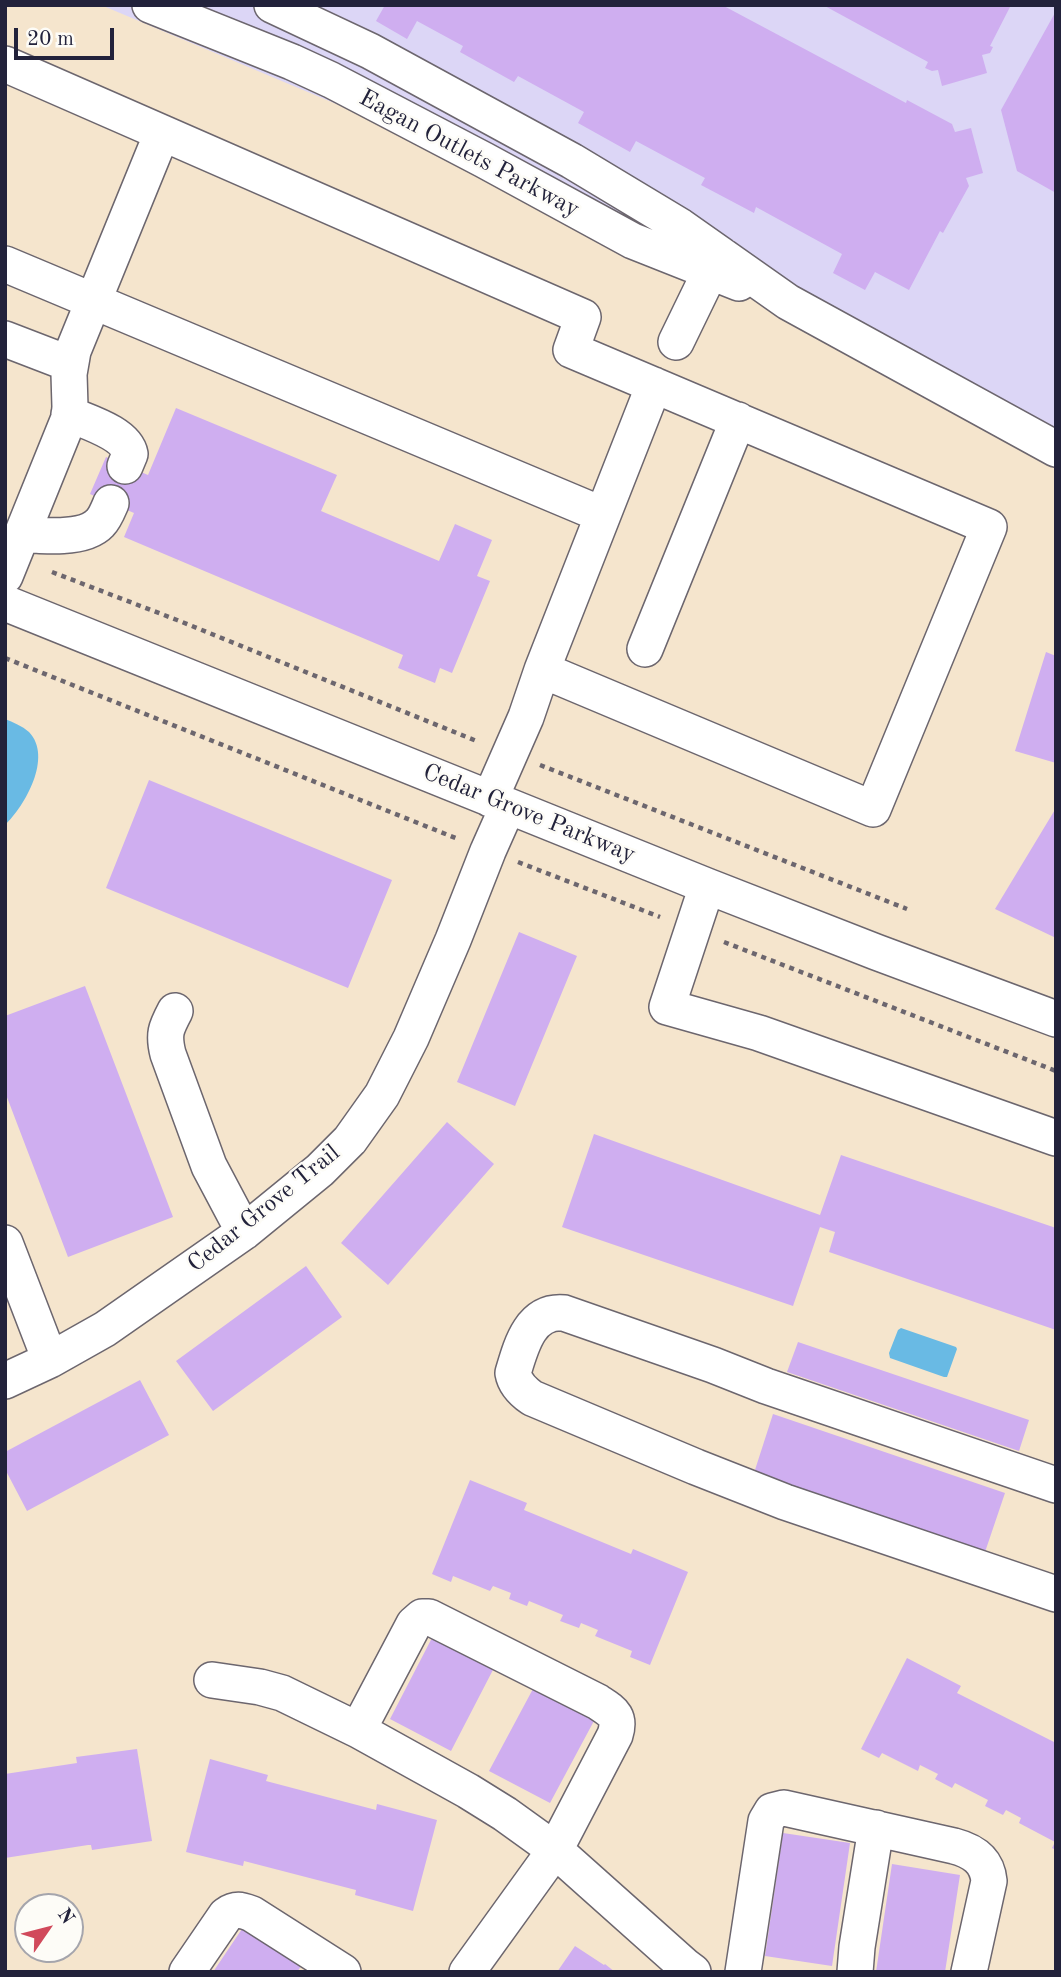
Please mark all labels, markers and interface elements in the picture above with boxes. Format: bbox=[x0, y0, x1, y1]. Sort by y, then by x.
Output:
scale bar bbox=[18, 14, 117, 58]
text: 20 m bbox=[27, 29, 74, 50]
street label: Eagan Outlets Parkway bbox=[354, 84, 584, 224]
street label: Cedar Grove Parkway bbox=[418, 758, 640, 870]
street label: Cedar Grove Trail bbox=[182, 1139, 346, 1279]
north arrow bbox=[14, 1893, 84, 1963]
text: N bbox=[53, 1905, 77, 1928]

